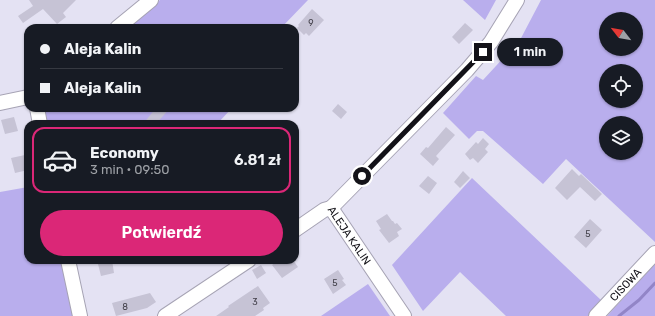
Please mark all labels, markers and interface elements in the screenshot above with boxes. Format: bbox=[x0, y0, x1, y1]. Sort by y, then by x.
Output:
north arrow bbox=[599, 12, 643, 56]
map controls bbox=[599, 12, 643, 160]
house number: 9 bbox=[308, 18, 314, 28]
callout: 1 min bbox=[497, 38, 563, 66]
text: Aleja Kalin bbox=[64, 40, 141, 58]
route end bbox=[474, 43, 492, 61]
text: 1 min bbox=[514, 44, 546, 59]
button: locate bbox=[599, 64, 643, 108]
text: Aleja Kalin bbox=[64, 79, 141, 97]
button: layers bbox=[599, 116, 643, 160]
icon: car bbox=[42, 142, 78, 178]
text: Economy bbox=[90, 144, 159, 162]
text: 6.81 zł bbox=[234, 151, 281, 169]
text: 3 min · 09:50 bbox=[90, 162, 170, 177]
route start bbox=[353, 167, 371, 185]
street label: ALEJA KALIN bbox=[325, 204, 374, 267]
button: Potwierdź bbox=[40, 210, 283, 256]
house number: 5 bbox=[585, 229, 591, 239]
street label: CISOWA bbox=[607, 265, 644, 304]
house number: 5 bbox=[332, 278, 338, 288]
house number: 3 bbox=[252, 297, 258, 307]
house number: 8 bbox=[122, 302, 128, 312]

